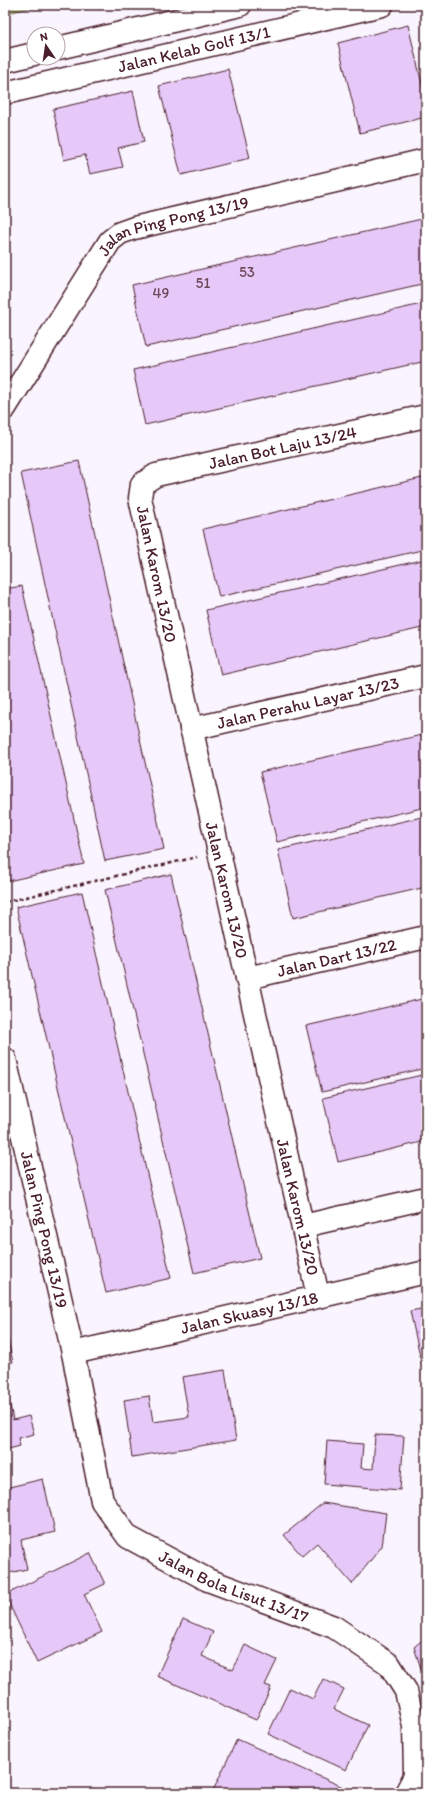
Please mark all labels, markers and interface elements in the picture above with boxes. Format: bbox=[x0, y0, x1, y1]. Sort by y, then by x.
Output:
street label: Jalan Kelab Golf 13/1 bbox=[116, 21, 272, 76]
north arrow bbox=[26, 26, 66, 66]
text: N bbox=[39, 30, 49, 44]
street label: Jalan Ping Pong 13/19 bbox=[93, 192, 251, 259]
house number: 53 bbox=[239, 263, 255, 281]
house number: 51 bbox=[196, 274, 210, 292]
house number: 49 bbox=[153, 284, 170, 302]
street label: Jalan Bot Laju 13/24 bbox=[207, 421, 358, 473]
street label: Jalan Karom 13/20 bbox=[133, 504, 181, 644]
street label: Jalan Perahu Layar 13/23 bbox=[215, 672, 401, 733]
street label: Jalan Karom 13/20 bbox=[202, 820, 252, 960]
street label: Jalan Dart 13/22 bbox=[275, 934, 398, 981]
street label: Jalan Karom 13/20 bbox=[273, 1137, 323, 1277]
street label: Jalan Ping Pong 13/19 bbox=[17, 1149, 72, 1310]
street label: Jalan Skuasy 13/18 bbox=[179, 1287, 320, 1338]
street label: Jalan Bola Lisut 13/17 bbox=[156, 1546, 312, 1627]

